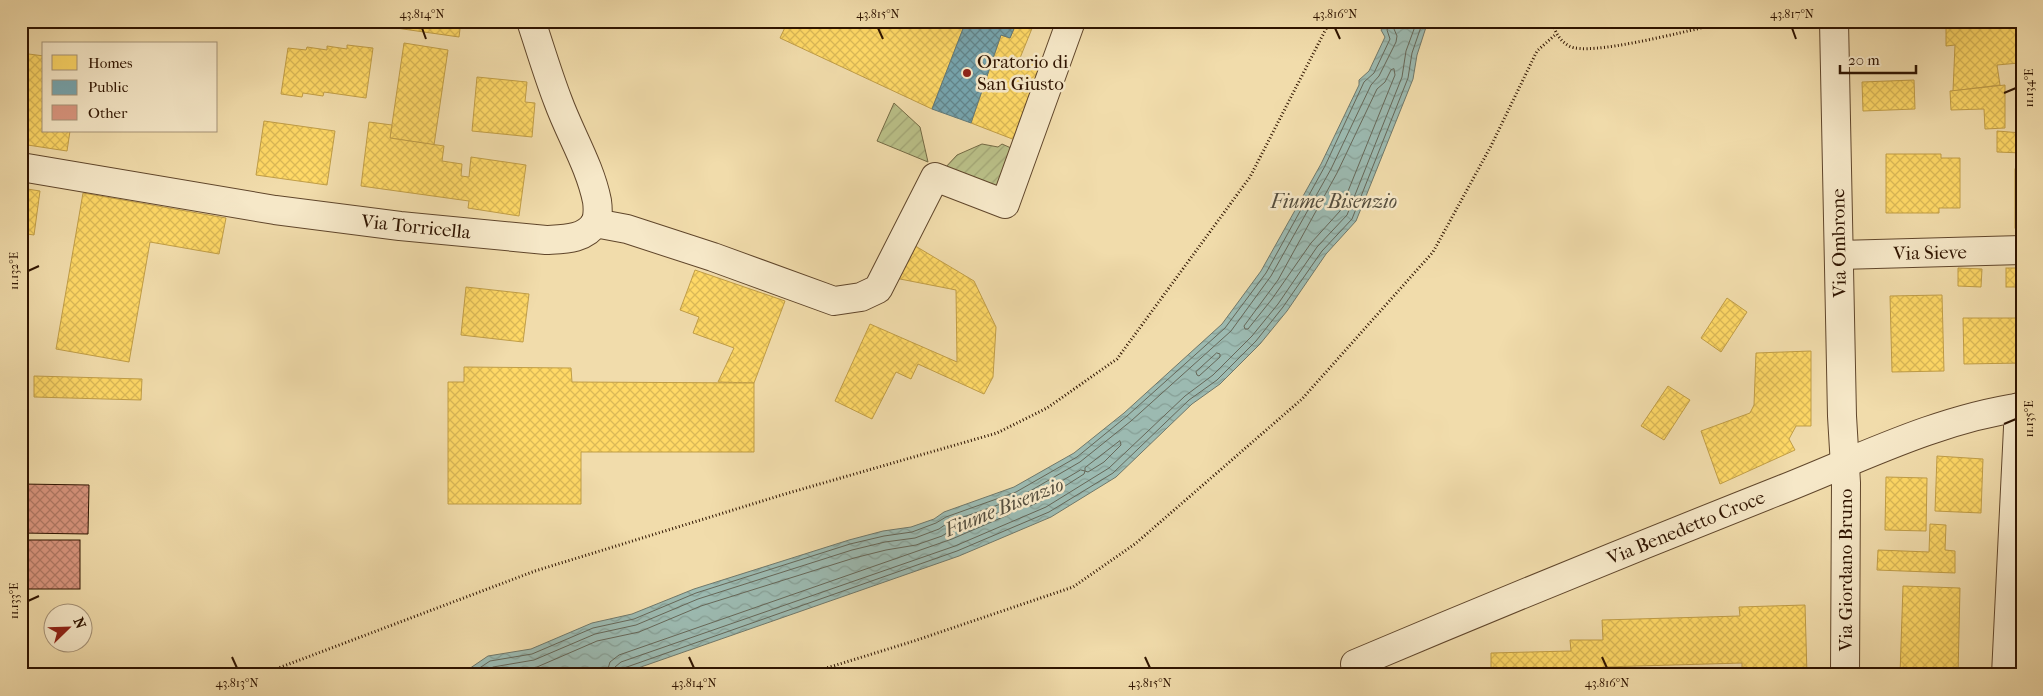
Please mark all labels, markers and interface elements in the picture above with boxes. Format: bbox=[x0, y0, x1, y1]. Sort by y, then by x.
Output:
text: 43.814°N bbox=[399, 7, 445, 21]
text: 43.815°N bbox=[856, 7, 900, 21]
text: 43.816°N bbox=[1313, 7, 1357, 21]
text: 43.817°N bbox=[1770, 7, 1814, 21]
legend bbox=[42, 42, 218, 132]
scale bar bbox=[1840, 42, 1917, 74]
place label: Oratorio di San Giusto bbox=[977, 51, 1069, 95]
text: 20 m bbox=[1848, 51, 1880, 69]
text: Homes bbox=[88, 54, 133, 72]
marker: Oratorio di San Giusto bbox=[961, 67, 973, 79]
text: 11.134°E bbox=[2022, 69, 2036, 107]
text: Public bbox=[88, 78, 129, 96]
text: Other bbox=[88, 104, 128, 122]
street label: Via Ombrone bbox=[1827, 188, 1851, 299]
water label: Fiume Bisenzio bbox=[1270, 190, 1397, 213]
street label: Via Torricella bbox=[359, 210, 472, 244]
street label: Via Sieve bbox=[1892, 241, 1967, 265]
text: 11.132°E bbox=[7, 252, 21, 290]
text: 11.135°E bbox=[2022, 401, 2036, 437]
water label: Fiume Bisenzio bbox=[940, 473, 1067, 542]
street label: Via Benedetto Croce bbox=[1603, 486, 1768, 570]
street label: Via Giordano Bruno bbox=[1835, 488, 1857, 652]
text: 11.133°E bbox=[7, 583, 21, 619]
north arrow bbox=[42, 604, 92, 654]
text: N bbox=[70, 615, 90, 632]
text: 43.813°N bbox=[215, 676, 259, 690]
text: 43.814°N bbox=[671, 676, 717, 690]
text: 43.815°N bbox=[1128, 676, 1172, 690]
text: 43.816°N bbox=[1585, 676, 1629, 690]

